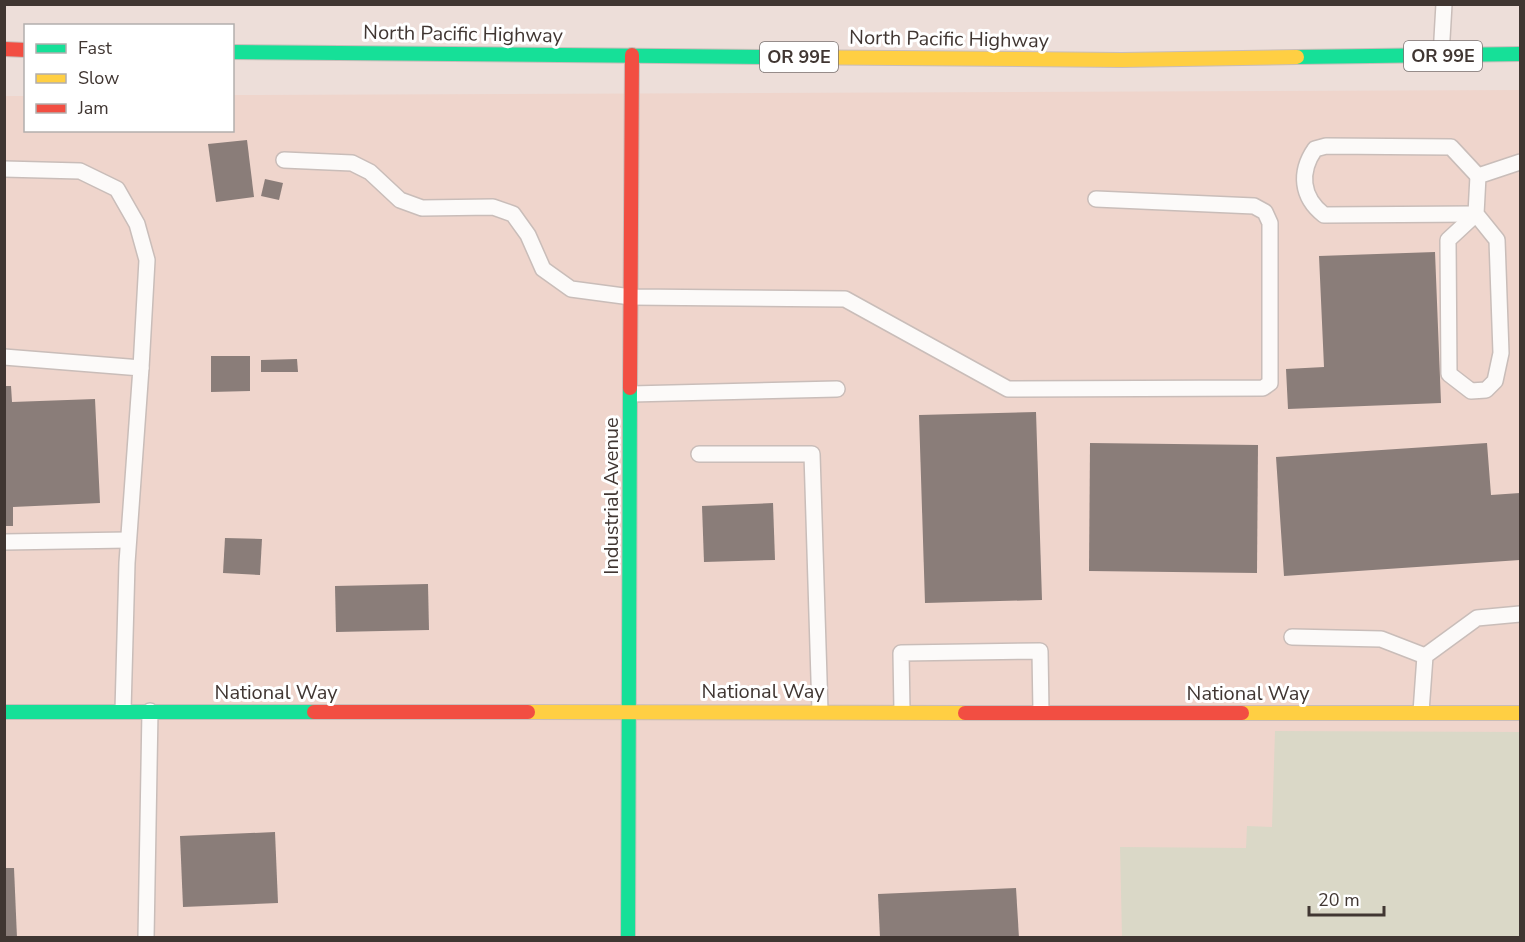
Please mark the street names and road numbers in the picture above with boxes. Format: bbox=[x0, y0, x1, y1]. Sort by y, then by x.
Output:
street label: North Pacific Highway bbox=[363, 19, 564, 49]
street label: North Pacific Highway bbox=[849, 24, 1050, 54]
road number: OR 99E bbox=[1404, 41, 1482, 71]
road number: OR 99E bbox=[760, 42, 838, 72]
street label: Industrial Avenue bbox=[598, 417, 625, 575]
street label: National Way bbox=[702, 678, 825, 705]
street label: National Way bbox=[215, 679, 338, 706]
street label: National Way bbox=[1187, 680, 1310, 707]

